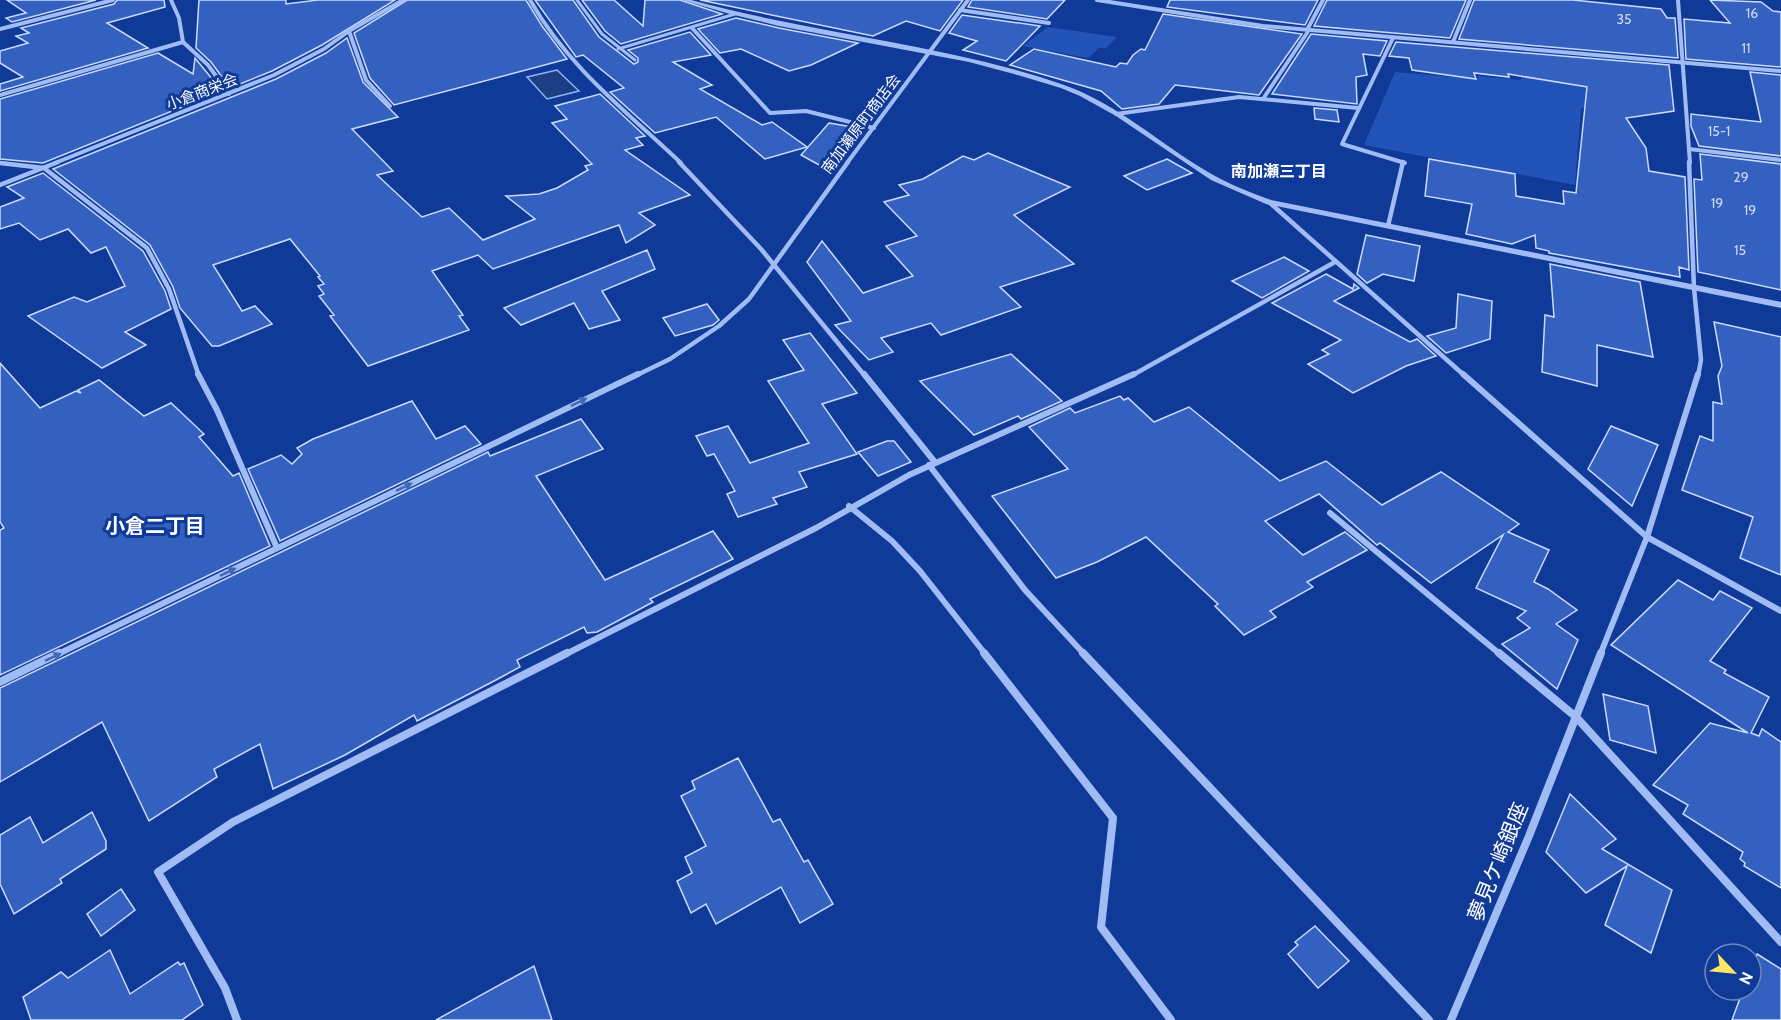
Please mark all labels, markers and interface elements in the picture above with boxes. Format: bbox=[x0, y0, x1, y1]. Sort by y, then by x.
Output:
house number: 16 bbox=[1746, 4, 1758, 22]
house number: 35 bbox=[1616, 10, 1632, 28]
house number: 11 bbox=[1741, 39, 1751, 57]
street label: 小倉商栄会 bbox=[164, 70, 240, 114]
street label: 南加瀬原町商店会 bbox=[818, 71, 904, 177]
house number: 15-1 bbox=[1708, 122, 1730, 140]
district label: 南加瀬三丁目 bbox=[1231, 162, 1327, 181]
house number: 29 bbox=[1733, 168, 1749, 186]
house number: 19 bbox=[1711, 194, 1723, 212]
house number: 19 bbox=[1744, 201, 1756, 219]
house number: 15 bbox=[1734, 241, 1746, 259]
one-way arrow bbox=[571, 398, 588, 407]
one-way arrow bbox=[395, 483, 412, 492]
district label: 小倉二丁目 bbox=[105, 514, 205, 538]
one-way arrow bbox=[220, 567, 237, 577]
one-way arrow bbox=[44, 653, 61, 662]
street label: 夢見ケ崎銀座 bbox=[1462, 799, 1533, 925]
north arrow bbox=[1703, 942, 1763, 1002]
text: N bbox=[1735, 969, 1757, 988]

